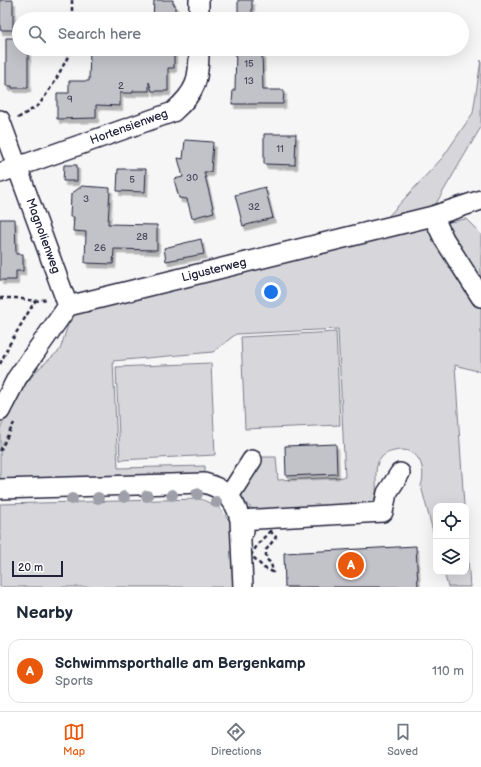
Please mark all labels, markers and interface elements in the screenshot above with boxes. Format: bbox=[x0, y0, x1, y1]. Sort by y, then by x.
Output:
search box bbox=[12, 12, 469, 56]
icon: search bbox=[26, 23, 48, 45]
text: Search here bbox=[58, 25, 141, 44]
house number: 15 bbox=[244, 58, 254, 70]
house number: 13 bbox=[244, 75, 254, 87]
house number: 2 bbox=[118, 80, 124, 92]
house number: 9 bbox=[67, 93, 73, 105]
street label: Hortensienweg bbox=[88, 106, 170, 148]
house number: 11 bbox=[276, 143, 284, 155]
house number: 30 bbox=[186, 172, 198, 184]
house number: 5 bbox=[129, 174, 135, 186]
house number: 3 bbox=[83, 193, 89, 205]
street label: Magnolienweg bbox=[22, 196, 64, 276]
house number: 32 bbox=[248, 201, 260, 213]
house number: 28 bbox=[136, 231, 148, 243]
house number: 26 bbox=[94, 242, 106, 254]
street label: Ligusterweg bbox=[180, 255, 248, 285]
your location bbox=[261, 282, 281, 302]
map controls bbox=[433, 503, 469, 575]
button: locate bbox=[433, 503, 469, 539]
button: layers bbox=[433, 539, 469, 575]
pin: A bbox=[338, 550, 364, 580]
scale bar bbox=[12, 559, 63, 578]
text: 20 m bbox=[18, 561, 43, 574]
text: Nearby bbox=[16, 603, 73, 623]
text: Schwimmsporthalle am Bergenkamp bbox=[55, 654, 306, 673]
text: A bbox=[26, 663, 34, 679]
text: 110 m bbox=[432, 663, 464, 679]
text: Sports bbox=[55, 673, 93, 689]
tab: Map bbox=[63, 721, 85, 758]
tab: Directions bbox=[211, 721, 261, 758]
tab: Saved bbox=[387, 721, 418, 758]

